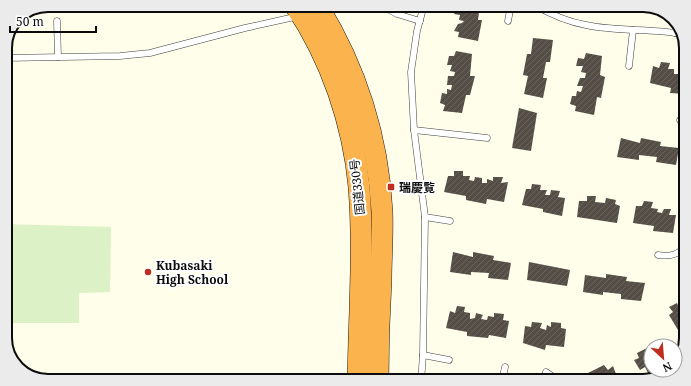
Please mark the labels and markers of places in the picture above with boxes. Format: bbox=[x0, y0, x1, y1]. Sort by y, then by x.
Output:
place label: 瑞慶覧 bbox=[399, 179, 435, 196]
marker: 瑞慶覧 bbox=[386, 182, 396, 192]
place label: Kubasaki High School bbox=[156, 257, 229, 288]
marker: Kubasaki High School bbox=[143, 267, 153, 277]

